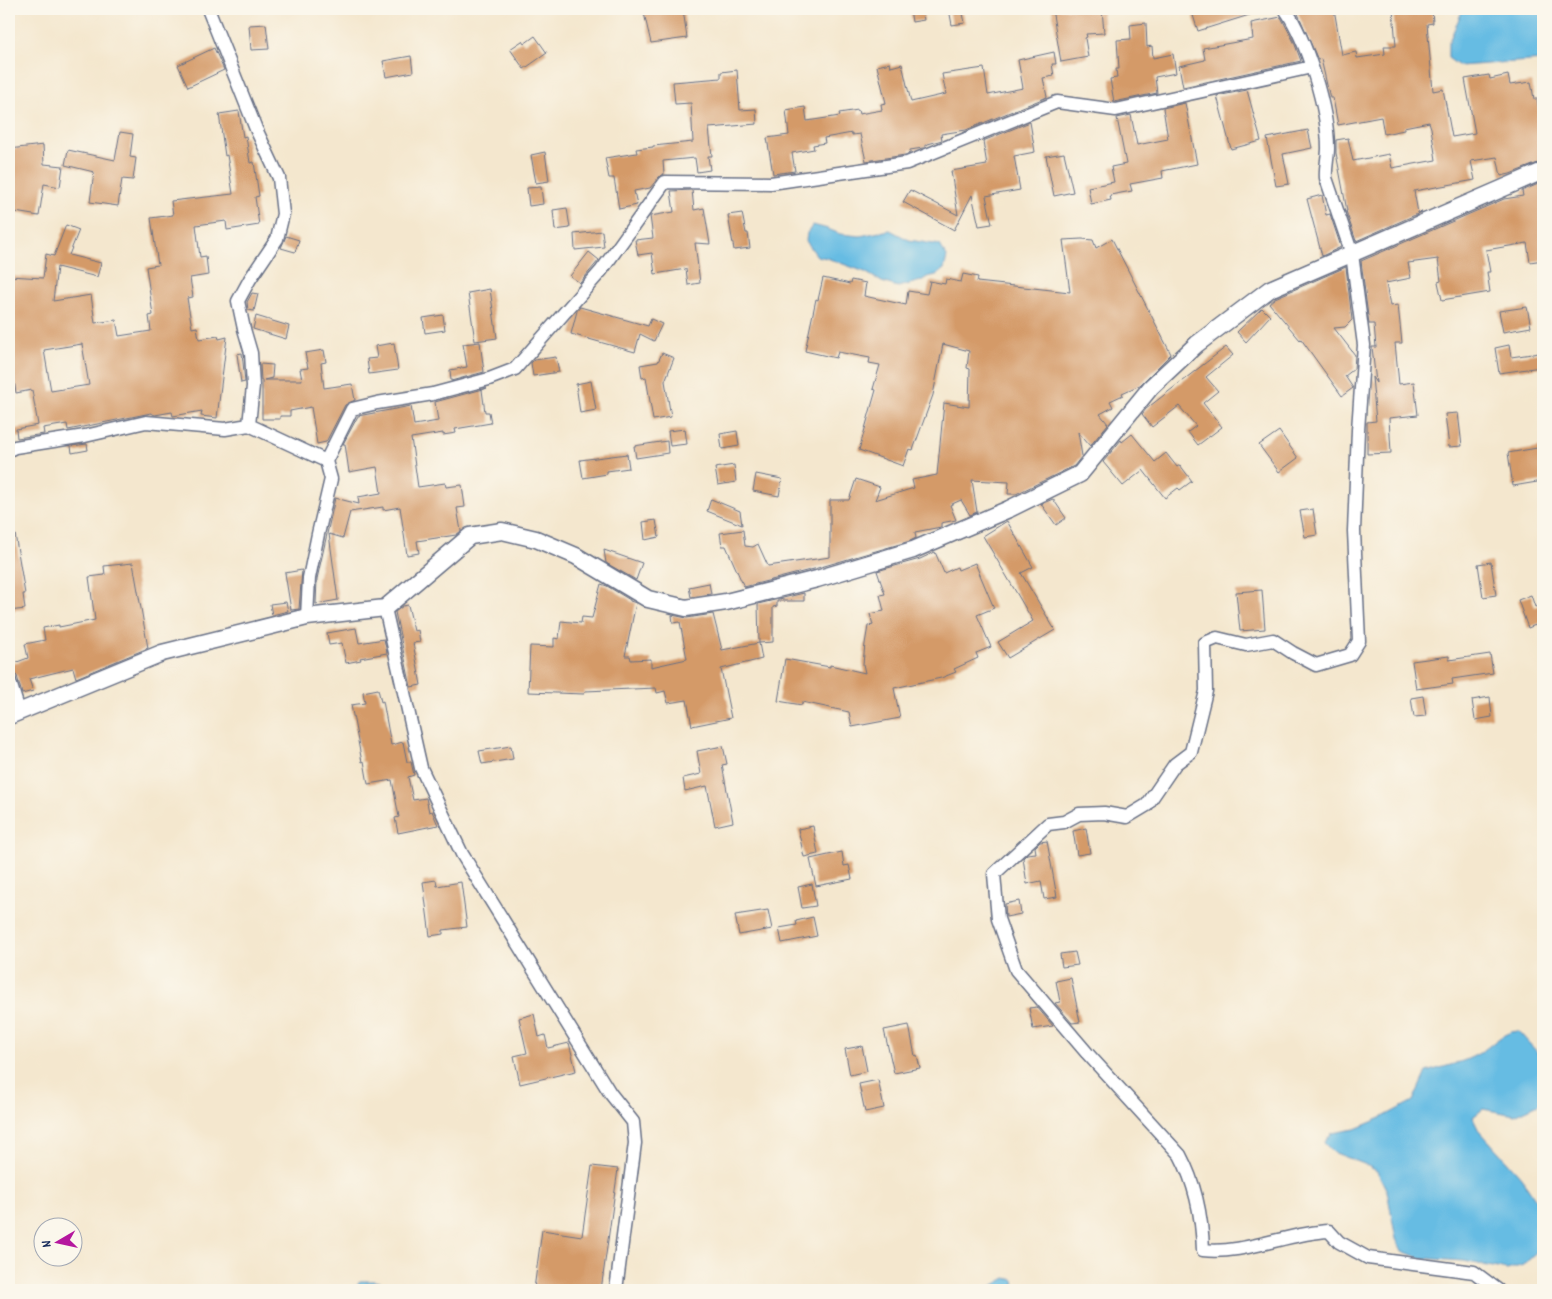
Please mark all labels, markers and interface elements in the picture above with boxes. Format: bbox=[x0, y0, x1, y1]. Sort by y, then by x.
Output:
north arrow bbox=[32, 1216, 82, 1266]
text: N bbox=[37, 1239, 58, 1249]

